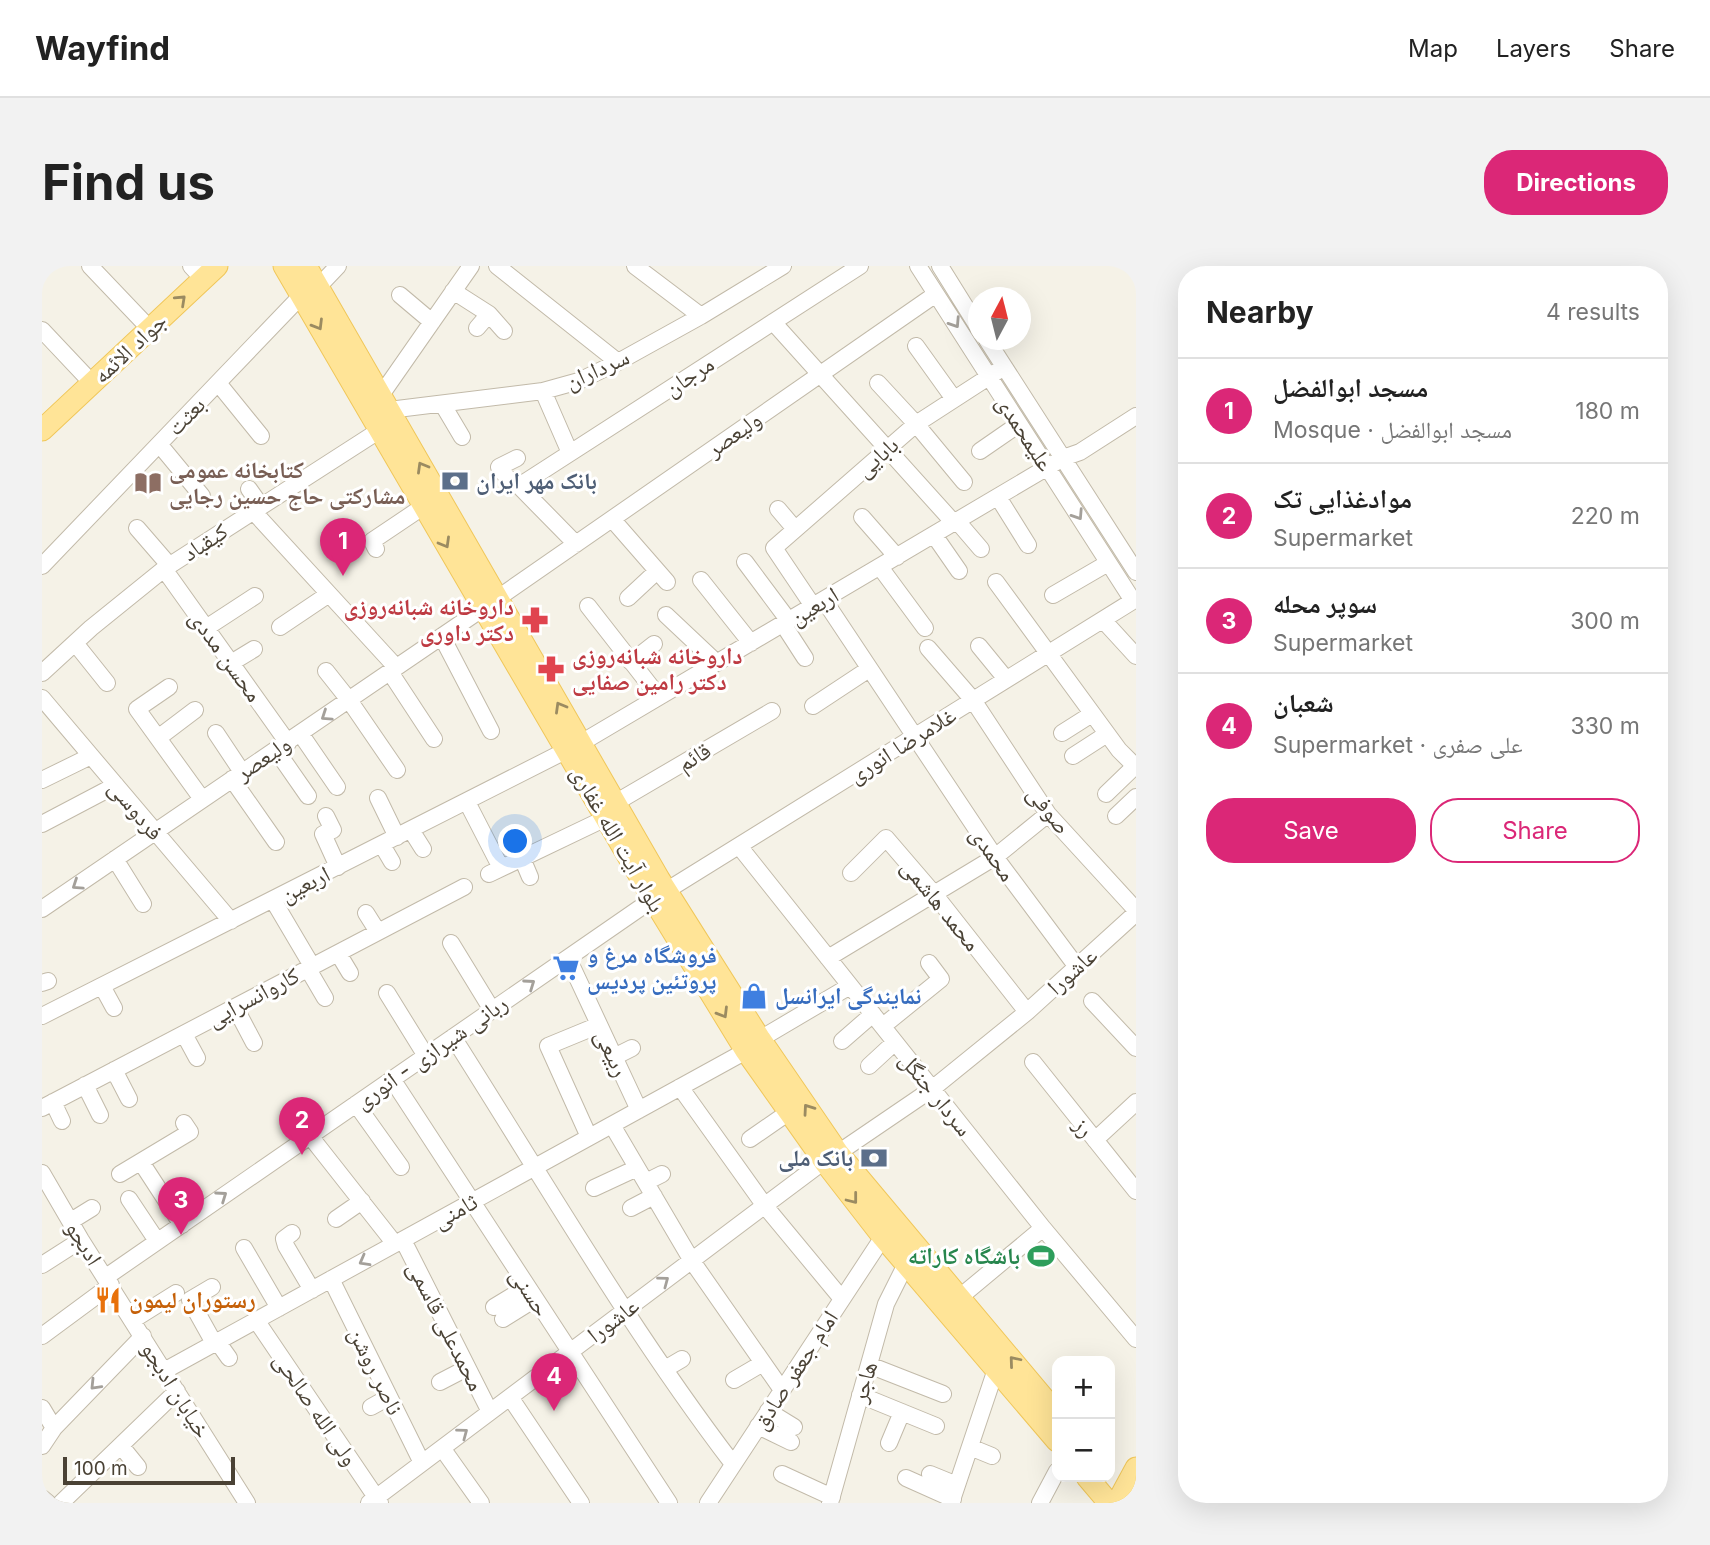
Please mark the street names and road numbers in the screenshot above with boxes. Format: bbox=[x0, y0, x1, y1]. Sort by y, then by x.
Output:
street label: جواد الائمه bbox=[87, 307, 173, 389]
street label: سرداران bbox=[561, 343, 633, 395]
street label: مرجان bbox=[659, 350, 719, 402]
street label: علیمحمدی bbox=[990, 390, 1060, 477]
street label: بعثت bbox=[161, 391, 211, 441]
street label: ولیعصر bbox=[700, 405, 767, 463]
street label: بابایی bbox=[850, 431, 904, 483]
street label: کیقباد bbox=[177, 517, 233, 567]
street label: اربعین bbox=[785, 581, 843, 631]
street label: محسن مددی bbox=[183, 605, 269, 707]
street label: غلامرضا انوری bbox=[843, 701, 961, 789]
street label: ولیعصر bbox=[229, 729, 296, 787]
street label: قائم bbox=[672, 736, 717, 779]
street label: بلوار آیت الله غفاری bbox=[565, 761, 671, 917]
street label: فردوسی bbox=[103, 774, 169, 846]
street label: صوفی bbox=[1021, 780, 1077, 840]
street label: محمدی bbox=[964, 821, 1022, 887]
street label: محمد هاشمی bbox=[895, 853, 987, 957]
street label: اربعین bbox=[276, 860, 334, 908]
street label: عاشورا bbox=[1041, 941, 1103, 1001]
street label: کاروانسرایی bbox=[202, 961, 304, 1033]
street label: ربانی شیرازی - انوری bbox=[349, 989, 513, 1115]
street label: ربیعی bbox=[589, 1025, 635, 1081]
street label: سردار جنگل bbox=[894, 1046, 978, 1142]
street label: رز bbox=[1067, 1111, 1100, 1143]
street label: ثامنی bbox=[428, 1187, 482, 1235]
street label: ادبجو bbox=[60, 1215, 108, 1271]
street label: محمدعلی قاسمی bbox=[401, 1257, 491, 1395]
street label: حسنی bbox=[504, 1262, 556, 1322]
street label: عاشورا bbox=[582, 1291, 645, 1349]
street label: امام جعفر صادق bbox=[746, 1305, 846, 1436]
street label: ناصر روشن bbox=[343, 1323, 409, 1419]
street label: خیابان ادبجو bbox=[135, 1337, 217, 1443]
street label: ولی الله صالحی bbox=[268, 1347, 364, 1471]
street label: هاجر bbox=[845, 1358, 883, 1407]

